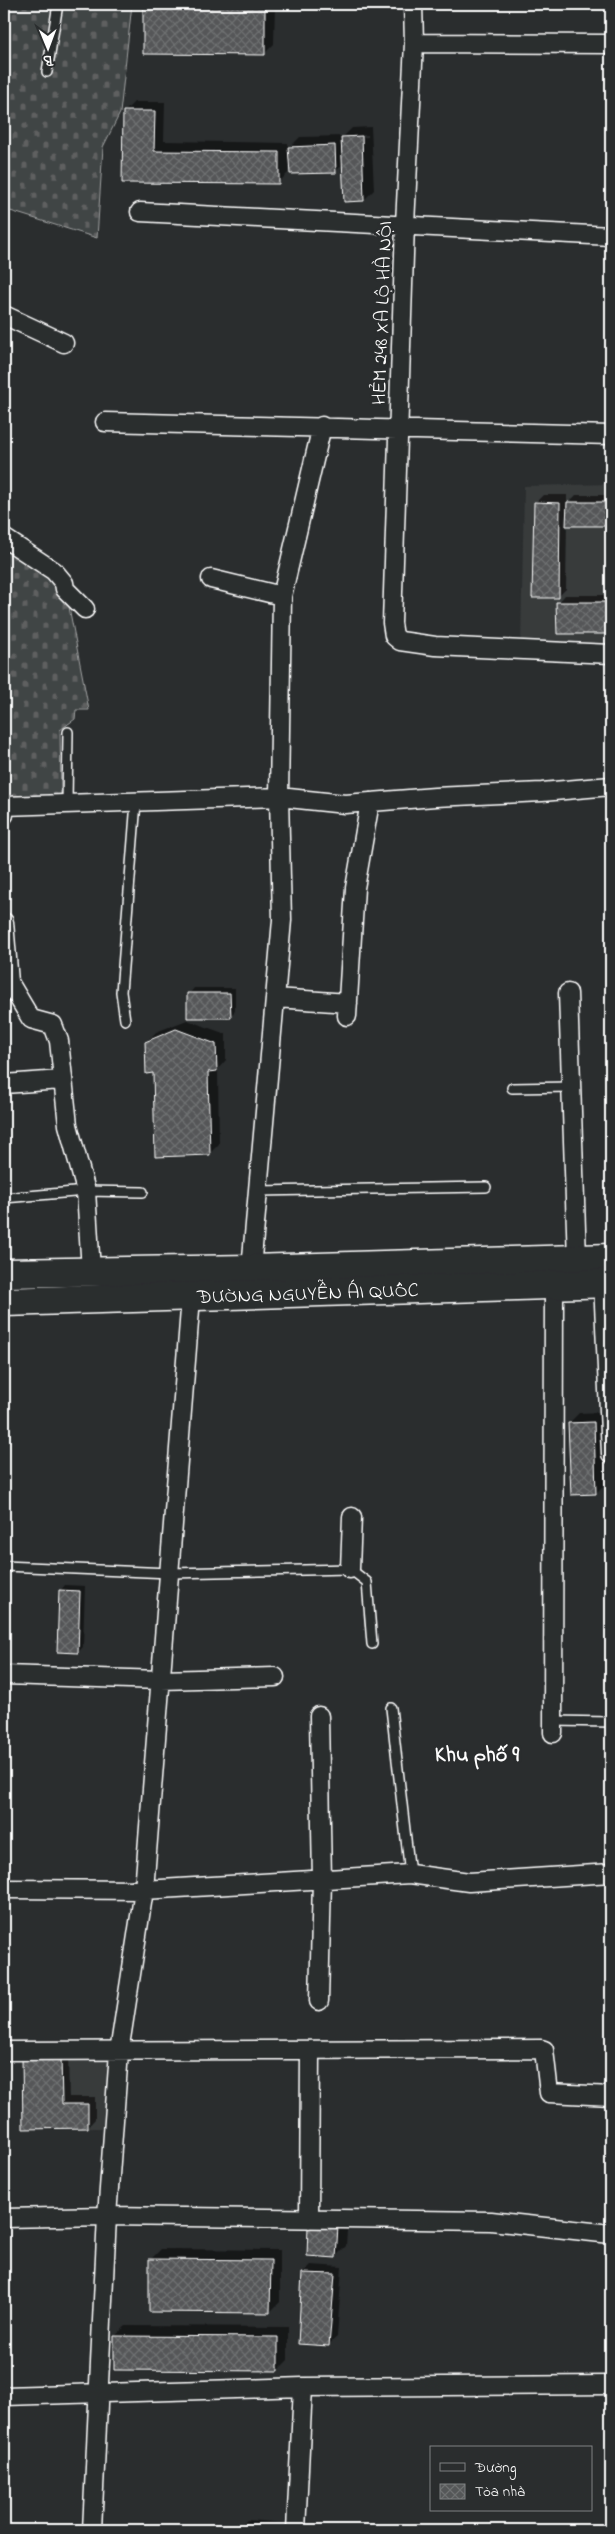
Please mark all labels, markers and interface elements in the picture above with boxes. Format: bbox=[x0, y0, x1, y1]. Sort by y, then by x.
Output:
north arrow bbox=[22, 22, 72, 72]
text: B bbox=[43, 49, 54, 70]
street label: HẺM 248 XA LỘ HÀ NỘI bbox=[366, 220, 401, 406]
street label: ĐƯỜNG NGUYỄN ÁI QUỐC bbox=[196, 1277, 419, 1313]
district label: Khu phố 9 bbox=[435, 1740, 520, 1772]
legend bbox=[430, 2446, 592, 2512]
text: Đường bbox=[474, 2457, 517, 2480]
text: Tòa nhà bbox=[475, 2481, 525, 2503]

